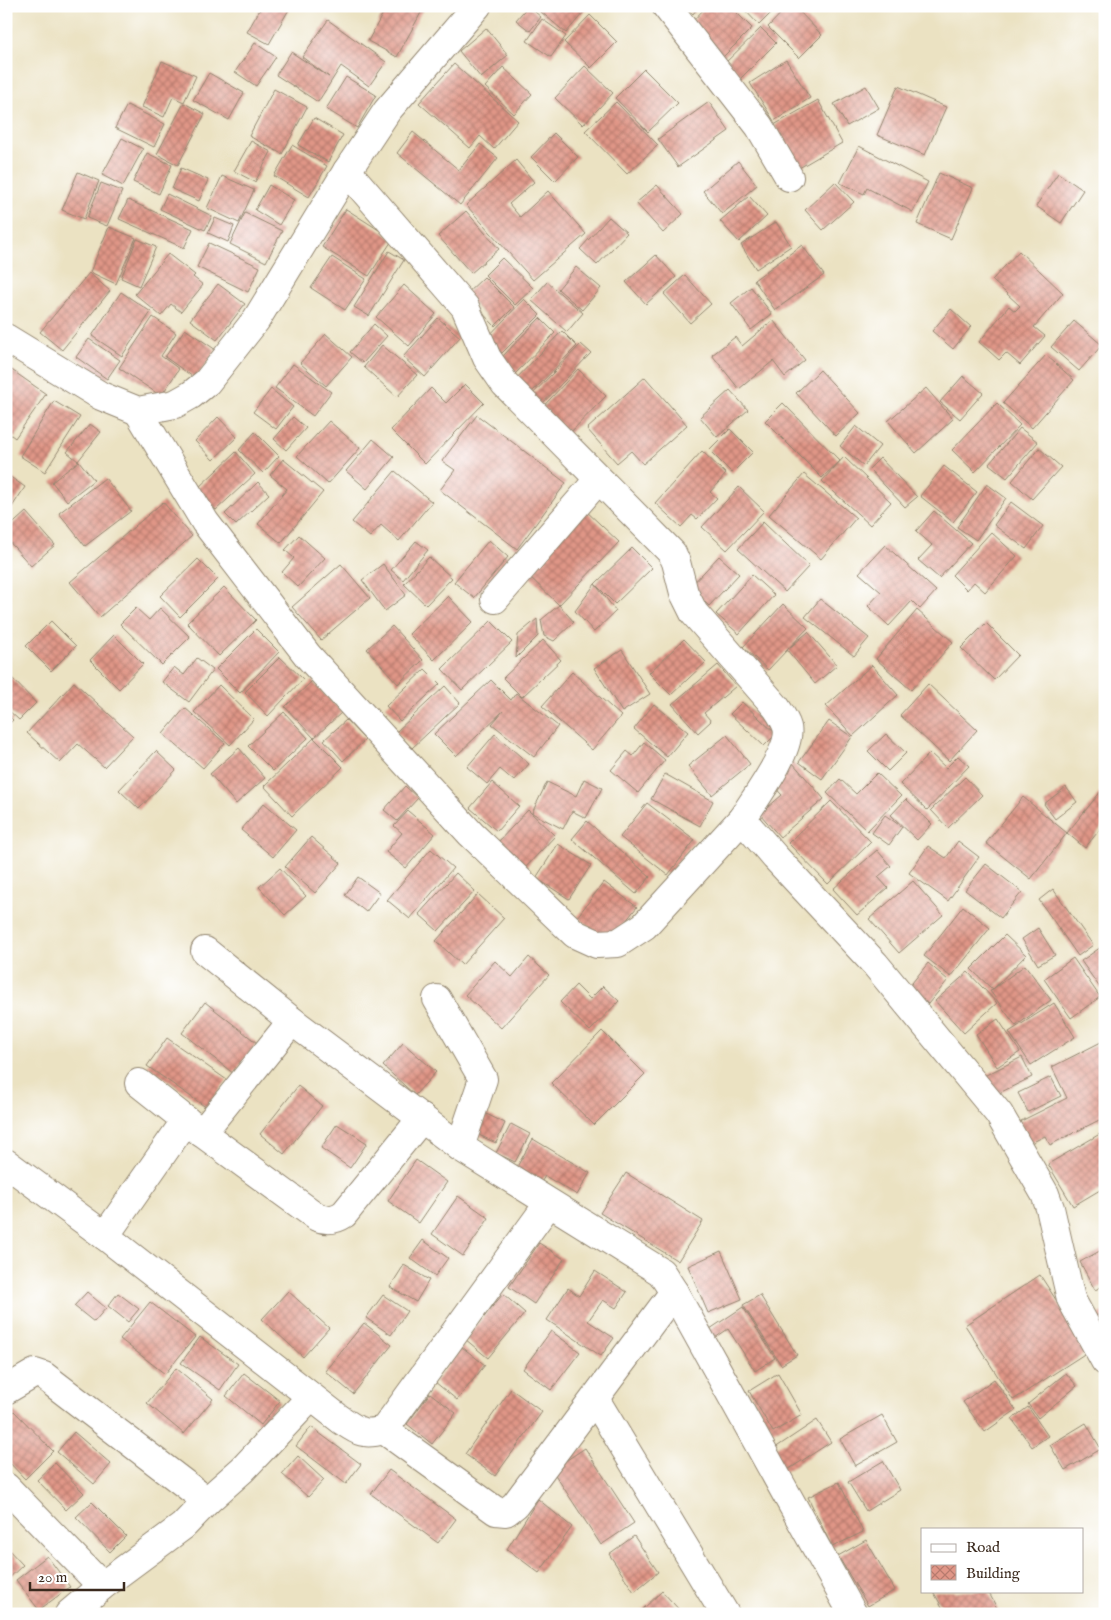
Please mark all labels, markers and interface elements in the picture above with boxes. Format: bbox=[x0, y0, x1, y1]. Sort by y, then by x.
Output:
legend bbox=[921, 1528, 1084, 1592]
text: Road bbox=[966, 1538, 1001, 1557]
scale bar bbox=[30, 1560, 124, 1592]
text: Building bbox=[966, 1564, 1021, 1583]
text: 20 m bbox=[38, 1568, 68, 1587]

